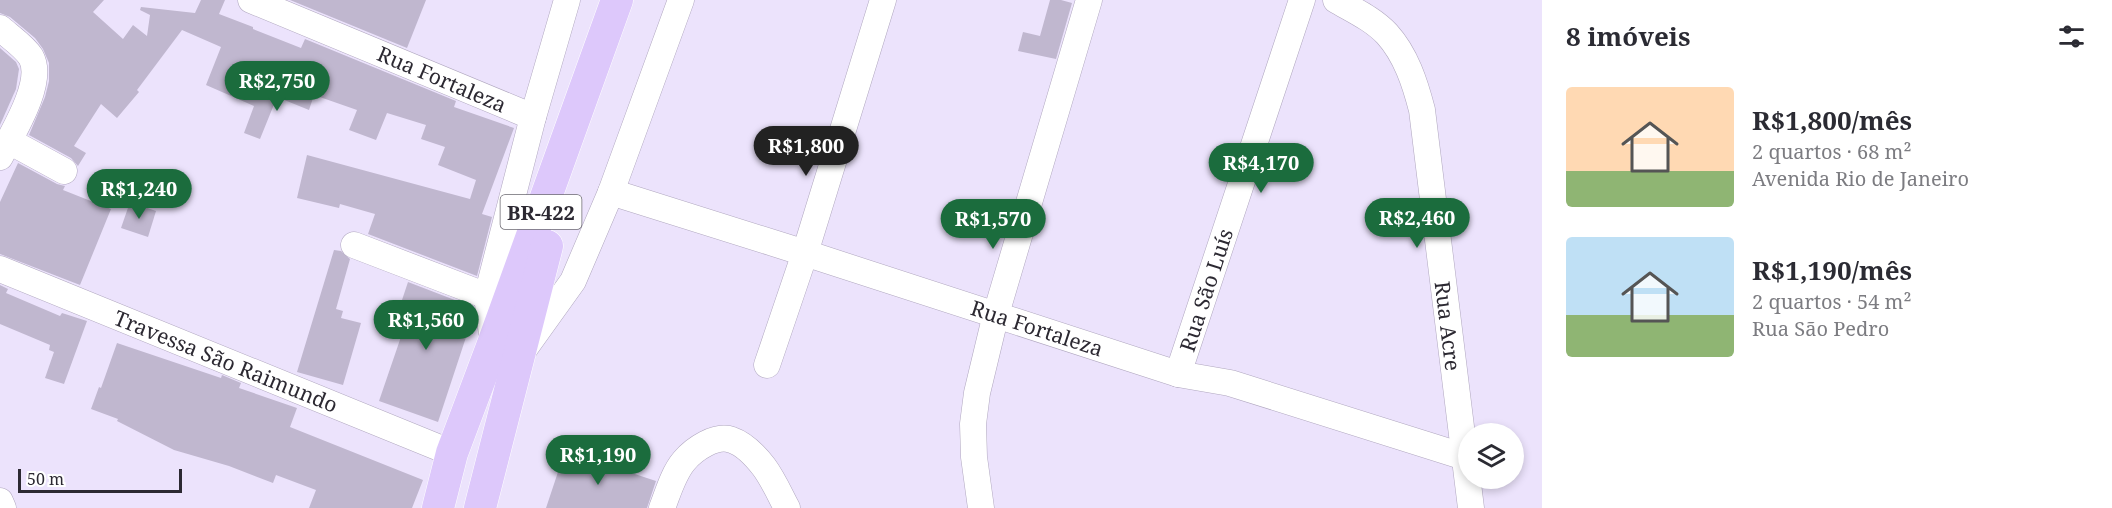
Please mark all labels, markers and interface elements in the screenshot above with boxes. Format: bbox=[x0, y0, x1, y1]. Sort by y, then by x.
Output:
text: 8 imóveis bbox=[1566, 18, 1691, 54]
icon: filters bbox=[2055, 20, 2088, 53]
street label: Rua Fortaleza bbox=[373, 39, 511, 119]
pin: R$2,750 bbox=[222, 61, 332, 112]
text: R$2,750 bbox=[239, 67, 315, 94]
text: R$1,800/mês bbox=[1752, 102, 1912, 138]
icon: home bbox=[1614, 111, 1686, 183]
pin: R$1,800 bbox=[751, 126, 861, 177]
text: R$1,800 bbox=[768, 132, 844, 159]
text: 2 quartos · 68 m² bbox=[1752, 138, 1912, 165]
pin: R$4,170 bbox=[1206, 143, 1316, 194]
text: R$4,170 bbox=[1223, 149, 1299, 176]
text: Avenida Rio de Janeiro bbox=[1752, 165, 1969, 192]
pin: R$1,240 bbox=[84, 169, 194, 220]
text: R$1,240 bbox=[101, 175, 177, 202]
road number: BR-422 bbox=[500, 195, 582, 229]
pin: R$2,460 bbox=[1362, 198, 1472, 249]
pin: R$1,570 bbox=[938, 199, 1048, 250]
text: R$2,460 bbox=[1379, 204, 1455, 231]
text: R$1,570 bbox=[955, 205, 1031, 232]
street label: Rua São Luís bbox=[1173, 225, 1239, 355]
text: R$1,190/mês bbox=[1752, 252, 1912, 288]
icon: home bbox=[1614, 261, 1686, 333]
street label: Rua Acre bbox=[1429, 280, 1467, 372]
text: 2 quartos · 54 m² bbox=[1752, 288, 1912, 315]
street label: Rua Fortaleza bbox=[967, 293, 1107, 363]
pin: R$1,560 bbox=[371, 300, 481, 351]
street label: Travessa São Raimundo bbox=[110, 303, 342, 419]
text: R$1,560 bbox=[388, 306, 464, 333]
text: Rua São Pedro bbox=[1752, 315, 1889, 342]
map controls bbox=[1458, 423, 1524, 489]
button: layers bbox=[1458, 423, 1524, 489]
pin: R$1,190 bbox=[543, 435, 653, 486]
text: R$1,190 bbox=[560, 441, 636, 468]
scale bar bbox=[18, 466, 182, 494]
text: 50 m bbox=[27, 468, 64, 490]

